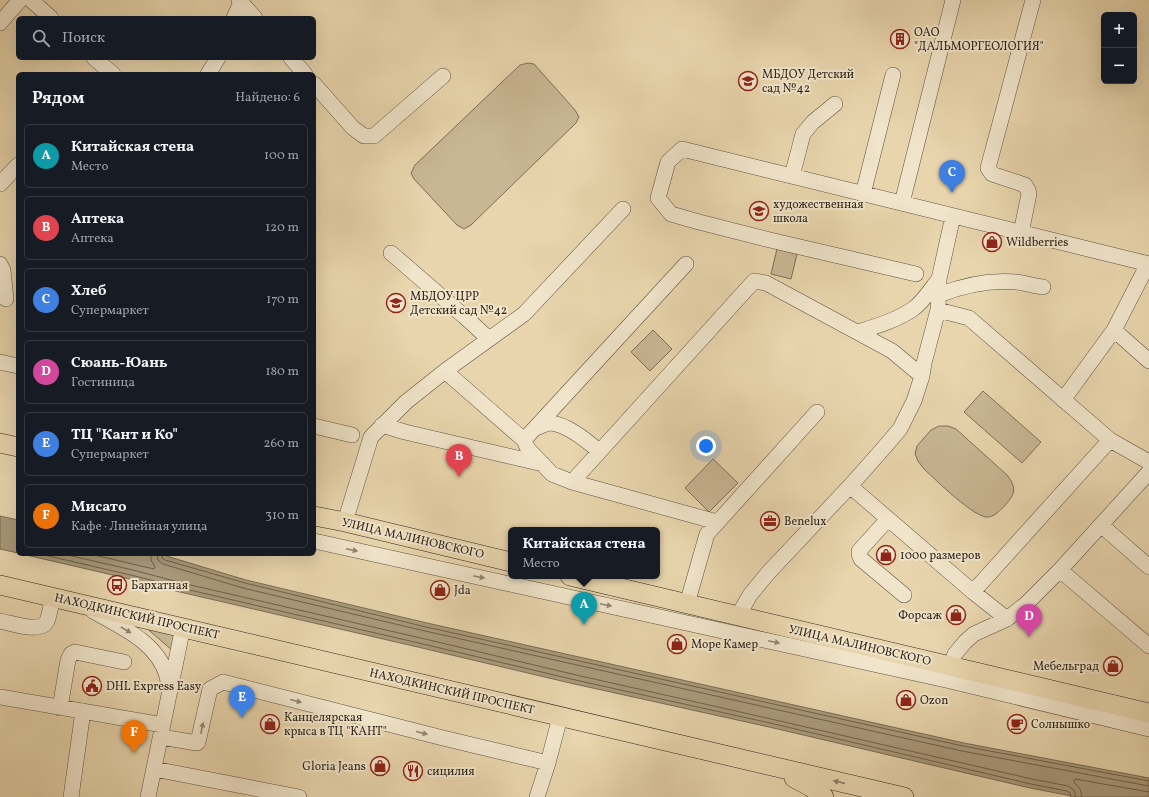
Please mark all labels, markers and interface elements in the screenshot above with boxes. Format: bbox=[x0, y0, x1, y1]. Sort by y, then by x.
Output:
map controls bbox=[1101, 12, 1137, 84]
button: + bbox=[1101, 12, 1137, 48]
search box bbox=[16, 16, 316, 60]
place label: ОАО "ДАЛЬМОРГЕОЛОГИЯ" bbox=[914, 25, 1044, 55]
icon: search bbox=[30, 27, 52, 49]
text: Поиск bbox=[62, 28, 105, 49]
building icon: ОАО "ДАЛЬМОРГЕОЛОГИЯ" bbox=[889, 28, 911, 50]
button: − bbox=[1101, 48, 1137, 84]
place label: МБДОУ Детский сад №42 bbox=[762, 67, 854, 97]
school or university icon: МБДОУ Детский сад №42 bbox=[737, 70, 759, 92]
text: Рядом bbox=[32, 87, 85, 110]
text: Найдено: 6 bbox=[235, 89, 300, 107]
text: Китайская стена bbox=[71, 137, 194, 158]
text: A bbox=[41, 147, 51, 165]
text: 100 m bbox=[264, 147, 299, 165]
text: Место bbox=[71, 158, 108, 176]
pin: C bbox=[939, 160, 965, 193]
place label: художественная школа bbox=[773, 197, 863, 227]
school or university icon: художественная школа bbox=[748, 200, 770, 222]
text: Аптека bbox=[71, 209, 124, 230]
text: B bbox=[42, 219, 50, 237]
text: 120 m bbox=[265, 219, 299, 237]
text: Аптека bbox=[71, 230, 114, 248]
shop icon: Wildberries bbox=[981, 231, 1003, 253]
place label: Wildberries bbox=[1006, 235, 1068, 251]
text: Хлеб bbox=[71, 281, 106, 302]
place label: МБДОУ ЦРР Детский сад №42 bbox=[410, 289, 507, 319]
text: C bbox=[42, 291, 50, 309]
text: 170 m bbox=[266, 291, 299, 309]
school or university icon: МБДОУ ЦРР Детский сад №42 bbox=[385, 292, 407, 314]
text: Супермаркет bbox=[71, 302, 149, 320]
text: Сюань-Юань bbox=[71, 353, 168, 374]
text: D bbox=[41, 363, 51, 381]
text: 180 m bbox=[265, 363, 299, 381]
text: Гостиница bbox=[71, 374, 135, 392]
text: ТЦ "Кант и Ко" bbox=[71, 425, 178, 446]
text: E bbox=[42, 435, 50, 453]
text: 260 m bbox=[264, 435, 299, 453]
your location bbox=[696, 436, 716, 456]
pin: B bbox=[446, 444, 472, 477]
text: Супермаркет bbox=[71, 446, 149, 464]
text: Мисато bbox=[71, 497, 127, 518]
text: F bbox=[42, 507, 50, 525]
text: 310 m bbox=[265, 507, 299, 525]
office icon: Benelux bbox=[759, 510, 781, 532]
place label: Benelux bbox=[784, 514, 827, 530]
street label: УЛИЦА МАЛИНОВСКОГО bbox=[340, 515, 486, 563]
text: Кафе · Линейная улица bbox=[71, 518, 208, 536]
popup bbox=[508, 527, 660, 579]
text: Китайская стена bbox=[522, 534, 646, 555]
shop icon: 1000 размеров bbox=[875, 544, 897, 566]
one-way arrow bbox=[346, 547, 358, 553]
place label: 1000 размеров bbox=[900, 548, 980, 564]
text: Место bbox=[522, 555, 560, 573]
bus stop icon: Бархатная bbox=[106, 574, 128, 596]
one-way arrow bbox=[473, 575, 485, 581]
place label: Бархатная bbox=[131, 578, 188, 594]
shop icon: Jda bbox=[429, 579, 451, 601]
place label: Jda bbox=[454, 583, 471, 599]
street label: НАХОДКИНСКИЙ ПРОСПЕКТ bbox=[53, 589, 221, 644]
pin: A bbox=[571, 592, 597, 625]
one-way arrow bbox=[600, 603, 612, 609]
shop icon: Форсаж bbox=[945, 604, 967, 626]
pin: D bbox=[1016, 604, 1042, 637]
place label: Форсаж bbox=[898, 608, 942, 624]
street label: УЛИЦА МАЛИНОВСКОГО bbox=[787, 622, 933, 670]
one-way arrow bbox=[120, 626, 132, 633]
shop icon: Море Камер bbox=[666, 633, 688, 655]
place label: Море Камер bbox=[691, 637, 758, 653]
one-way arrow bbox=[768, 640, 780, 646]
shop icon: Мебельград bbox=[1102, 655, 1124, 677]
place label: Мебельград bbox=[1033, 659, 1099, 675]
street label: НАХОДКИНСКИЙ ПРОСПЕКТ bbox=[368, 664, 536, 719]
public building icon: DHL Express Easy bbox=[81, 675, 103, 697]
place label: DHL Express Easy bbox=[106, 679, 202, 695]
pin: E bbox=[229, 685, 255, 718]
shop icon: Ozon bbox=[895, 689, 917, 711]
place label: Ozon bbox=[920, 693, 948, 709]
one-way arrow bbox=[290, 698, 302, 704]
place label: Канцелярская крыса в ТЦ "КАНТ" bbox=[284, 710, 387, 740]
shop icon: Канцелярская крыса в ТЦ "КАНТ" bbox=[259, 713, 281, 735]
cafe icon: Солнышко bbox=[1006, 713, 1028, 735]
place label: Солнышко bbox=[1031, 717, 1090, 733]
pin: F bbox=[121, 720, 147, 753]
one-way arrow bbox=[199, 721, 205, 734]
one-way arrow bbox=[416, 730, 428, 736]
shop icon: Gloria Jeans bbox=[369, 755, 391, 777]
place label: Gloria Jeans bbox=[302, 759, 366, 775]
restaurant icon: сицилия bbox=[402, 760, 424, 782]
place label: сицилия bbox=[427, 764, 475, 780]
one-way arrow bbox=[832, 778, 845, 784]

